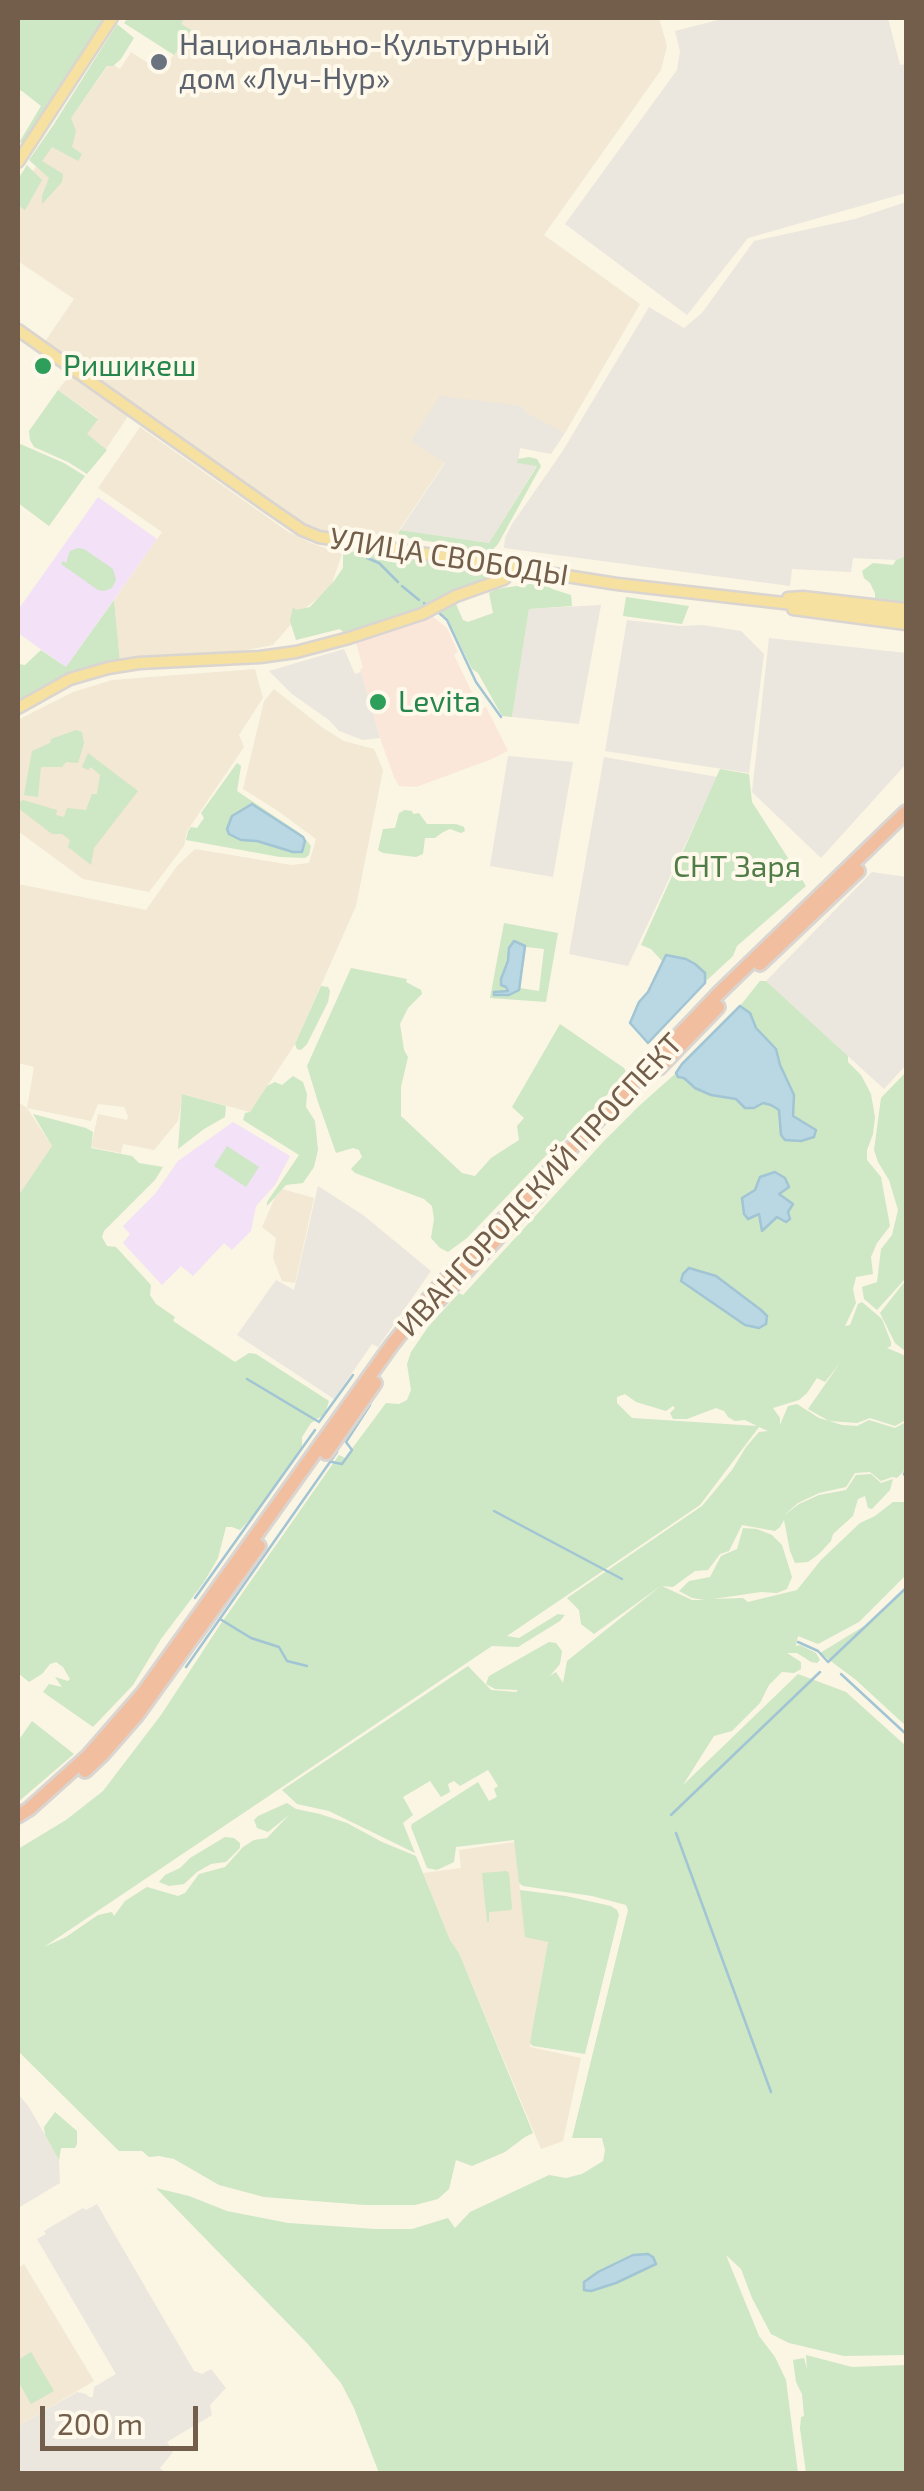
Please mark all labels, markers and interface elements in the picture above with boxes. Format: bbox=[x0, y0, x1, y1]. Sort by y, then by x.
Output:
place label: Национально-Культурный дом «Луч-Нур» bbox=[179, 27, 550, 98]
marker: Национально-Культурный дом «Луч-Нур» bbox=[148, 51, 170, 73]
place label: Ришикеш bbox=[63, 348, 196, 384]
marker: Ришикеш bbox=[32, 355, 54, 377]
street label: УЛИЦА СВОБОДЫ bbox=[327, 520, 571, 594]
place label: Levita bbox=[398, 684, 481, 720]
marker: Levita bbox=[367, 691, 389, 713]
park label: СНТ Заря bbox=[673, 849, 801, 885]
street label: ИВАНГОРОДСКИЙ ПРОСПЕКТ bbox=[390, 1026, 690, 1344]
scale bar bbox=[45, 2386, 202, 2448]
text: 200 m bbox=[57, 2405, 143, 2441]

